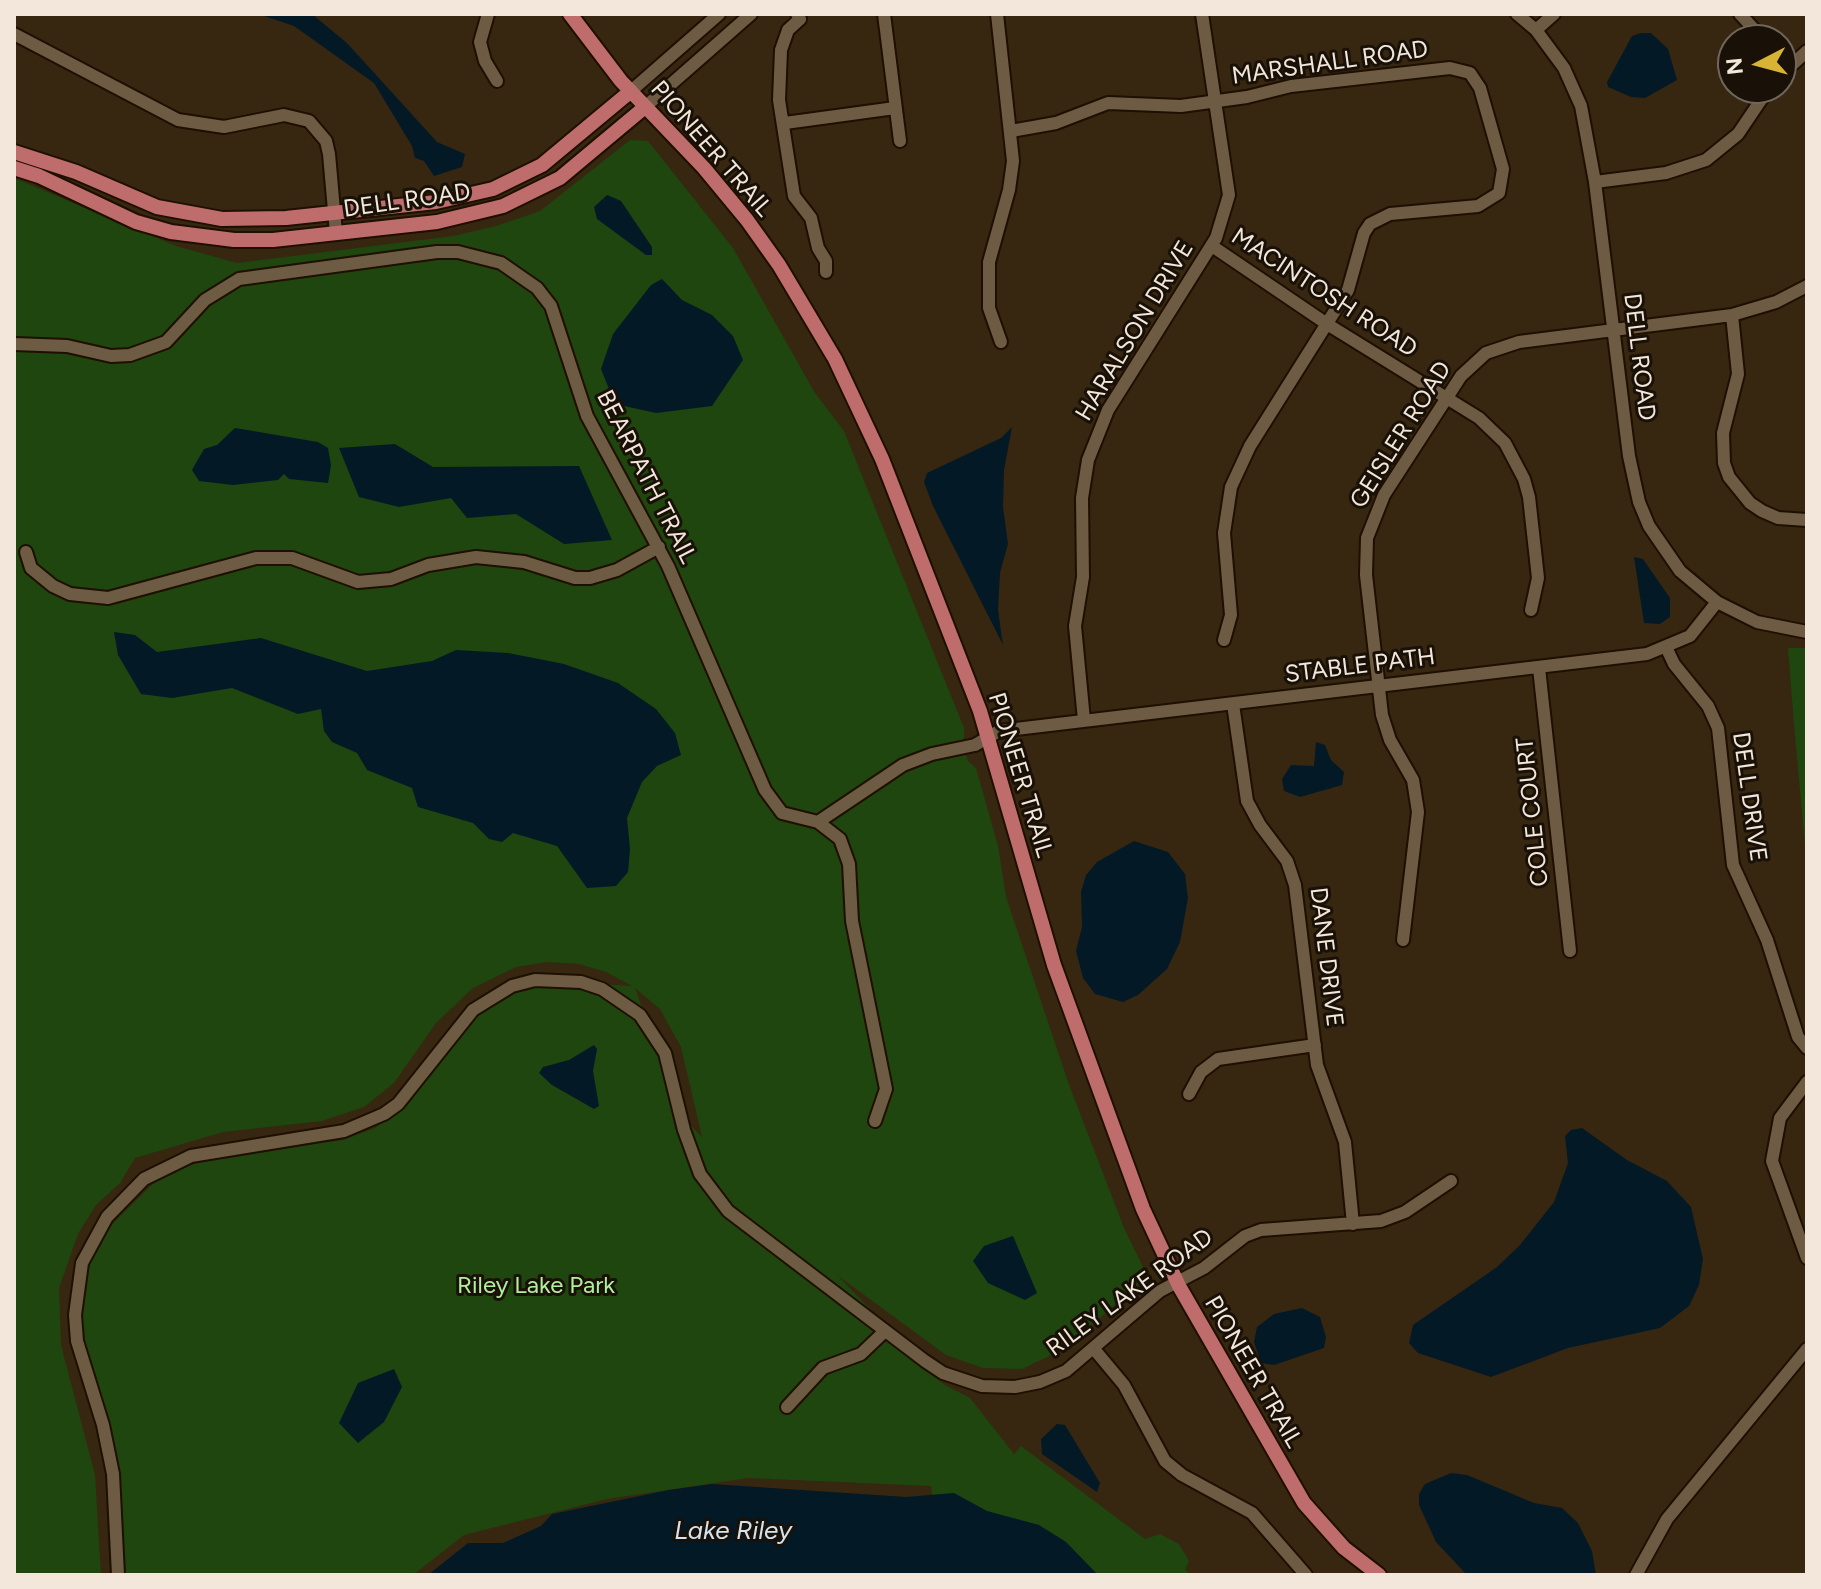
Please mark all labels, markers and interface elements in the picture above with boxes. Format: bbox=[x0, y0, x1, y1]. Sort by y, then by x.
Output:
north arrow bbox=[1717, 24, 1797, 104]
street label: MARSHALL ROAD bbox=[1230, 35, 1430, 91]
text: N bbox=[1720, 56, 1749, 76]
street label: PIONEER TRAIL bbox=[644, 75, 778, 223]
street label: DELL ROAD bbox=[342, 178, 472, 224]
street label: MACINTOSH ROAD bbox=[1226, 222, 1422, 364]
street label: HARALSON DRIVE bbox=[1070, 236, 1200, 426]
street label: DELL ROAD bbox=[1617, 292, 1661, 422]
street label: GEISLER ROAD bbox=[1344, 356, 1458, 514]
street label: BEARPATH TRAIL bbox=[590, 385, 702, 569]
street label: STABLE PATH bbox=[1283, 643, 1437, 689]
street label: PIONEER TRAIL bbox=[981, 689, 1059, 861]
street label: DELL DRIVE bbox=[1726, 730, 1772, 864]
street label: COLE COURT bbox=[1511, 736, 1555, 888]
street label: DANE DRIVE bbox=[1303, 886, 1349, 1028]
street label: RILEY LAKE ROAD bbox=[1041, 1223, 1219, 1363]
park label: Riley Lake Park bbox=[457, 1272, 615, 1300]
street label: PIONEER TRAIL bbox=[1198, 1291, 1308, 1453]
water label: Lake Riley bbox=[674, 1515, 792, 1547]

